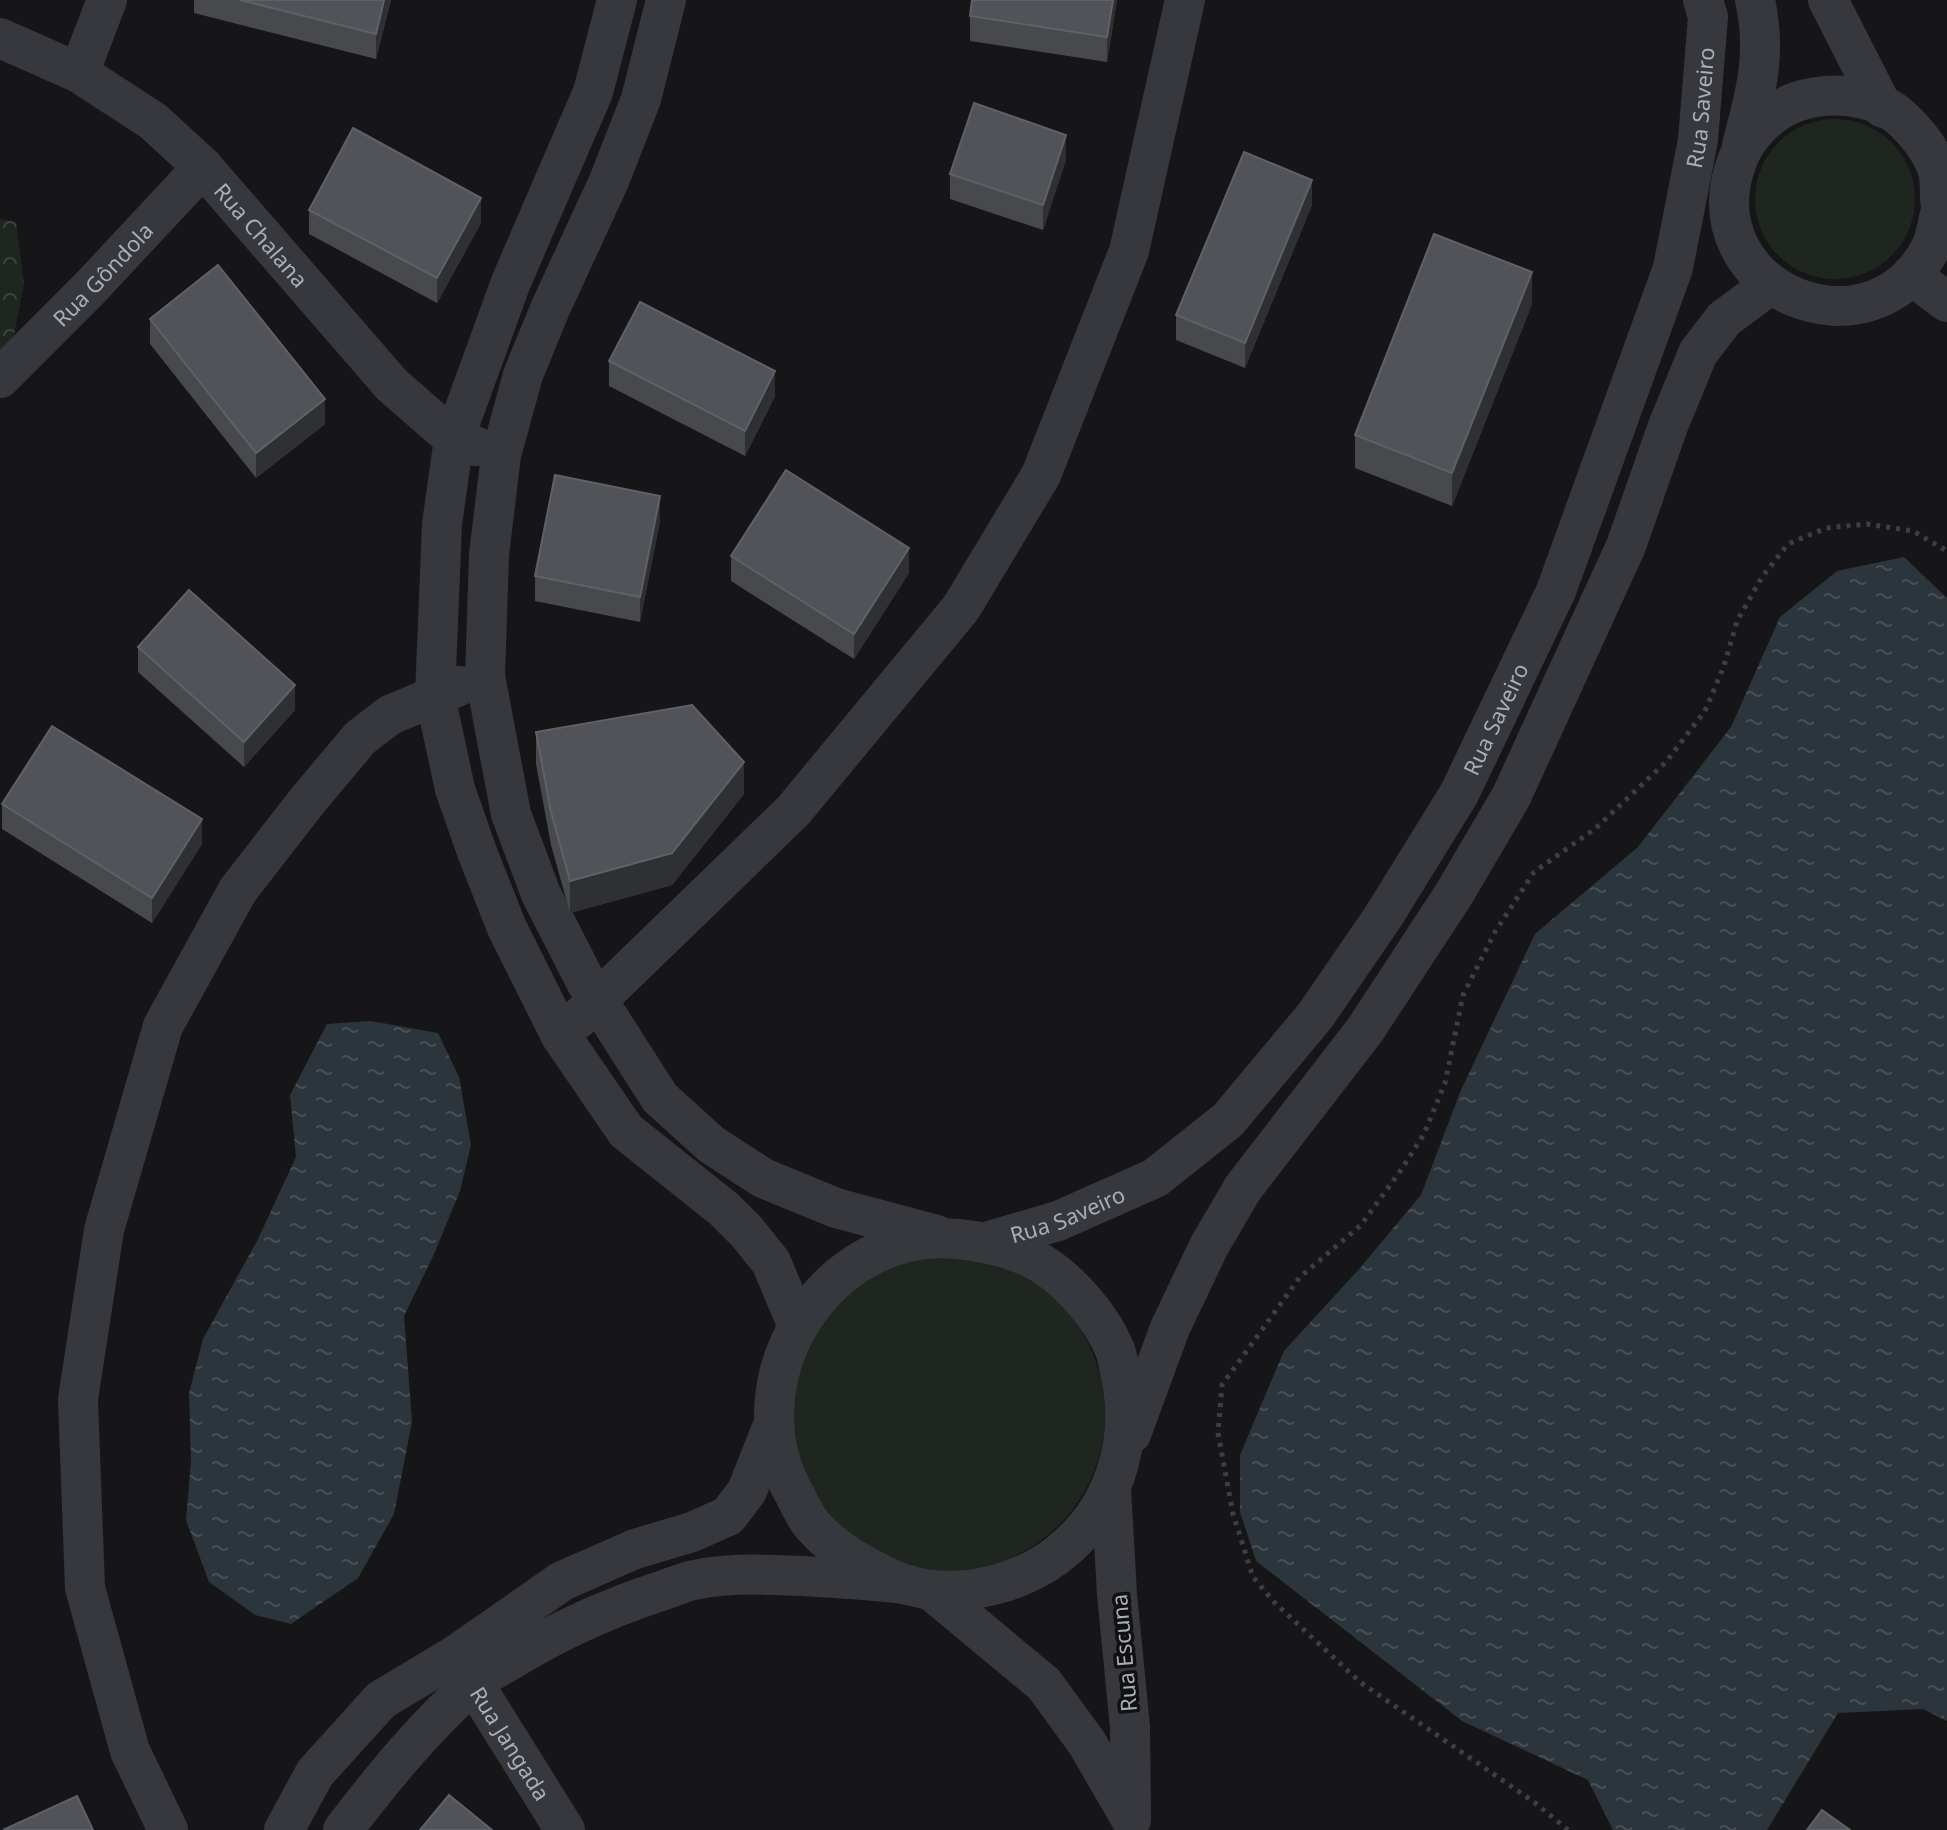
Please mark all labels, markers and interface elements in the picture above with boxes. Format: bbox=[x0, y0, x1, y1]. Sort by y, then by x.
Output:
street label: Rua Saveiro bbox=[1678, 46, 1720, 170]
street label: Rua Chalana bbox=[208, 176, 315, 293]
street label: Rua Gôndola bbox=[46, 215, 159, 332]
street label: Rua Saveiro bbox=[1455, 658, 1535, 780]
street label: Rua Saveiro bbox=[1006, 1178, 1129, 1249]
street label: Rua Escuna bbox=[1103, 1593, 1143, 1713]
street label: Rua Jangada bbox=[464, 1680, 558, 1806]

